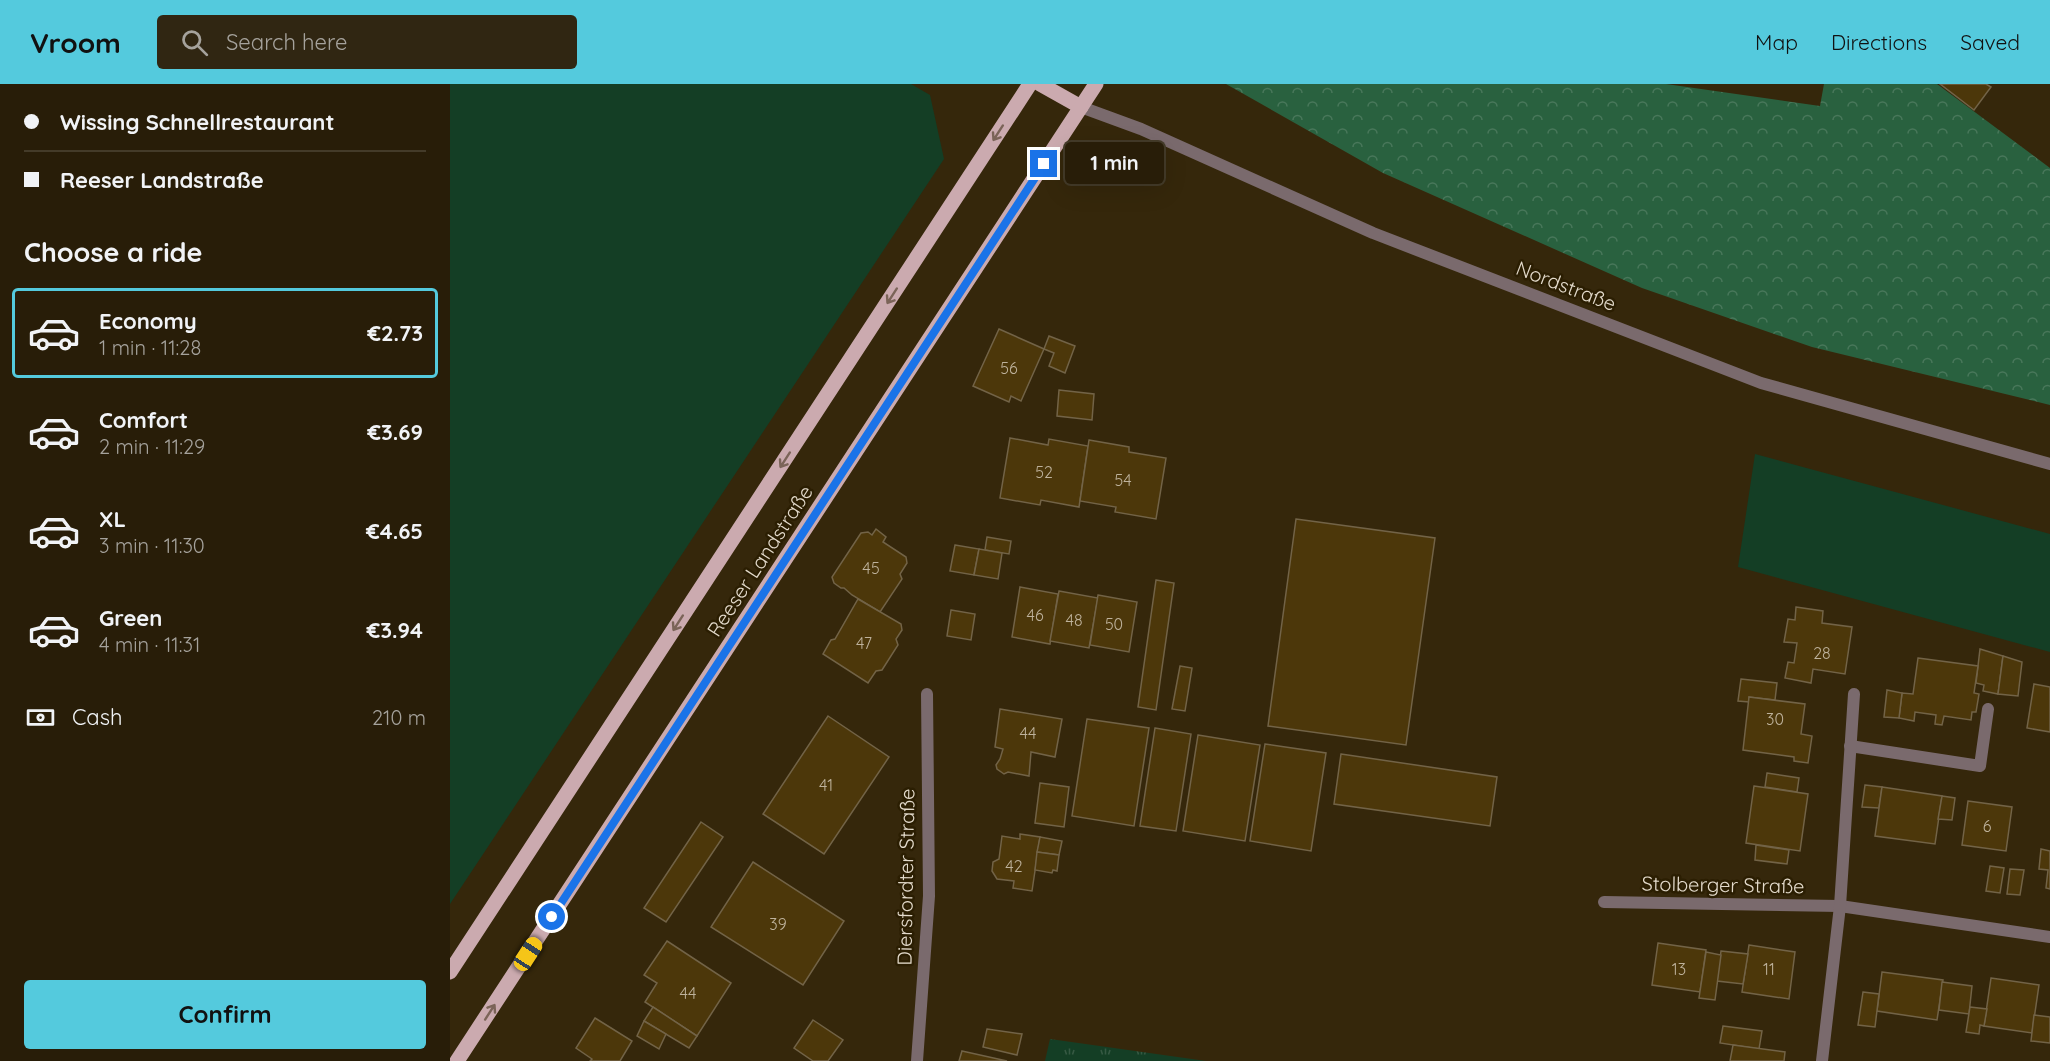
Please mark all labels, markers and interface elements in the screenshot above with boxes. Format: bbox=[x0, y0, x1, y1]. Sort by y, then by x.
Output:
search box bbox=[157, 15, 577, 69]
text: Vroom bbox=[30, 25, 121, 60]
icon: search bbox=[178, 26, 211, 59]
text: Search here bbox=[226, 28, 347, 56]
text: Map bbox=[1755, 29, 1798, 55]
text: Directions bbox=[1831, 29, 1927, 55]
text: Saved bbox=[1960, 29, 2020, 55]
text: Wissing Schnellrestaurant bbox=[60, 108, 334, 136]
one-way arrow bbox=[992, 124, 1004, 141]
callout: 1 min bbox=[1065, 143, 1164, 185]
route end bbox=[1030, 150, 1057, 177]
text: 1 min bbox=[1090, 150, 1139, 175]
text: Reeser Landstraße bbox=[60, 166, 264, 194]
text: Choose a ride bbox=[24, 235, 202, 269]
street label: Nordstraße bbox=[1513, 255, 1620, 316]
one-way arrow bbox=[885, 288, 898, 305]
icon: car bbox=[27, 306, 81, 360]
text: Economy bbox=[99, 307, 197, 335]
text: €2.73 bbox=[367, 319, 423, 347]
text: 1 min · 11:28 bbox=[99, 335, 201, 360]
house number: 56 bbox=[1000, 358, 1018, 378]
icon: car bbox=[27, 405, 81, 459]
text: Comfort bbox=[99, 406, 188, 434]
text: €3.69 bbox=[367, 418, 423, 446]
text: 2 min · 11:29 bbox=[99, 434, 205, 459]
one-way arrow bbox=[779, 451, 791, 467]
house number: 52 bbox=[1035, 462, 1053, 482]
house number: 54 bbox=[1114, 470, 1132, 490]
street label: Reeser Landstraße bbox=[701, 480, 818, 641]
icon: car bbox=[27, 504, 81, 558]
text: XL bbox=[99, 505, 126, 533]
text: €4.65 bbox=[366, 517, 423, 545]
text: 3 min · 11:30 bbox=[99, 533, 205, 558]
house number: 45 bbox=[862, 558, 880, 578]
icon: car bbox=[27, 603, 81, 657]
text: Green bbox=[99, 604, 162, 632]
house number: 46 bbox=[1026, 605, 1044, 625]
house number: 48 bbox=[1065, 610, 1083, 630]
one-way arrow bbox=[672, 614, 684, 631]
house number: 50 bbox=[1105, 614, 1123, 634]
text: €3.94 bbox=[366, 616, 423, 644]
text: 4 min · 11:31 bbox=[99, 632, 200, 657]
house number: 47 bbox=[856, 633, 872, 653]
house number: 28 bbox=[1813, 643, 1831, 663]
icon: cash bbox=[24, 701, 57, 734]
text: Cash bbox=[72, 703, 123, 731]
text: 210 m bbox=[372, 705, 426, 730]
house number: 30 bbox=[1766, 709, 1784, 729]
house number: 44 bbox=[1020, 723, 1036, 743]
house number: 41 bbox=[819, 775, 833, 795]
street label: Diersfordter Straße bbox=[891, 788, 920, 966]
house number: 6 bbox=[1983, 816, 1992, 836]
house number: 42 bbox=[1005, 856, 1023, 876]
street label: Stolberger Straße bbox=[1641, 871, 1805, 898]
route start bbox=[538, 903, 565, 930]
house number: 39 bbox=[769, 914, 787, 934]
car bbox=[511, 934, 545, 974]
house number: 13 bbox=[1672, 959, 1686, 979]
house number: 11 bbox=[1763, 959, 1775, 979]
button: Confirm bbox=[24, 980, 426, 1049]
house number: 44 bbox=[680, 983, 696, 1003]
one-way arrow bbox=[484, 1004, 496, 1021]

